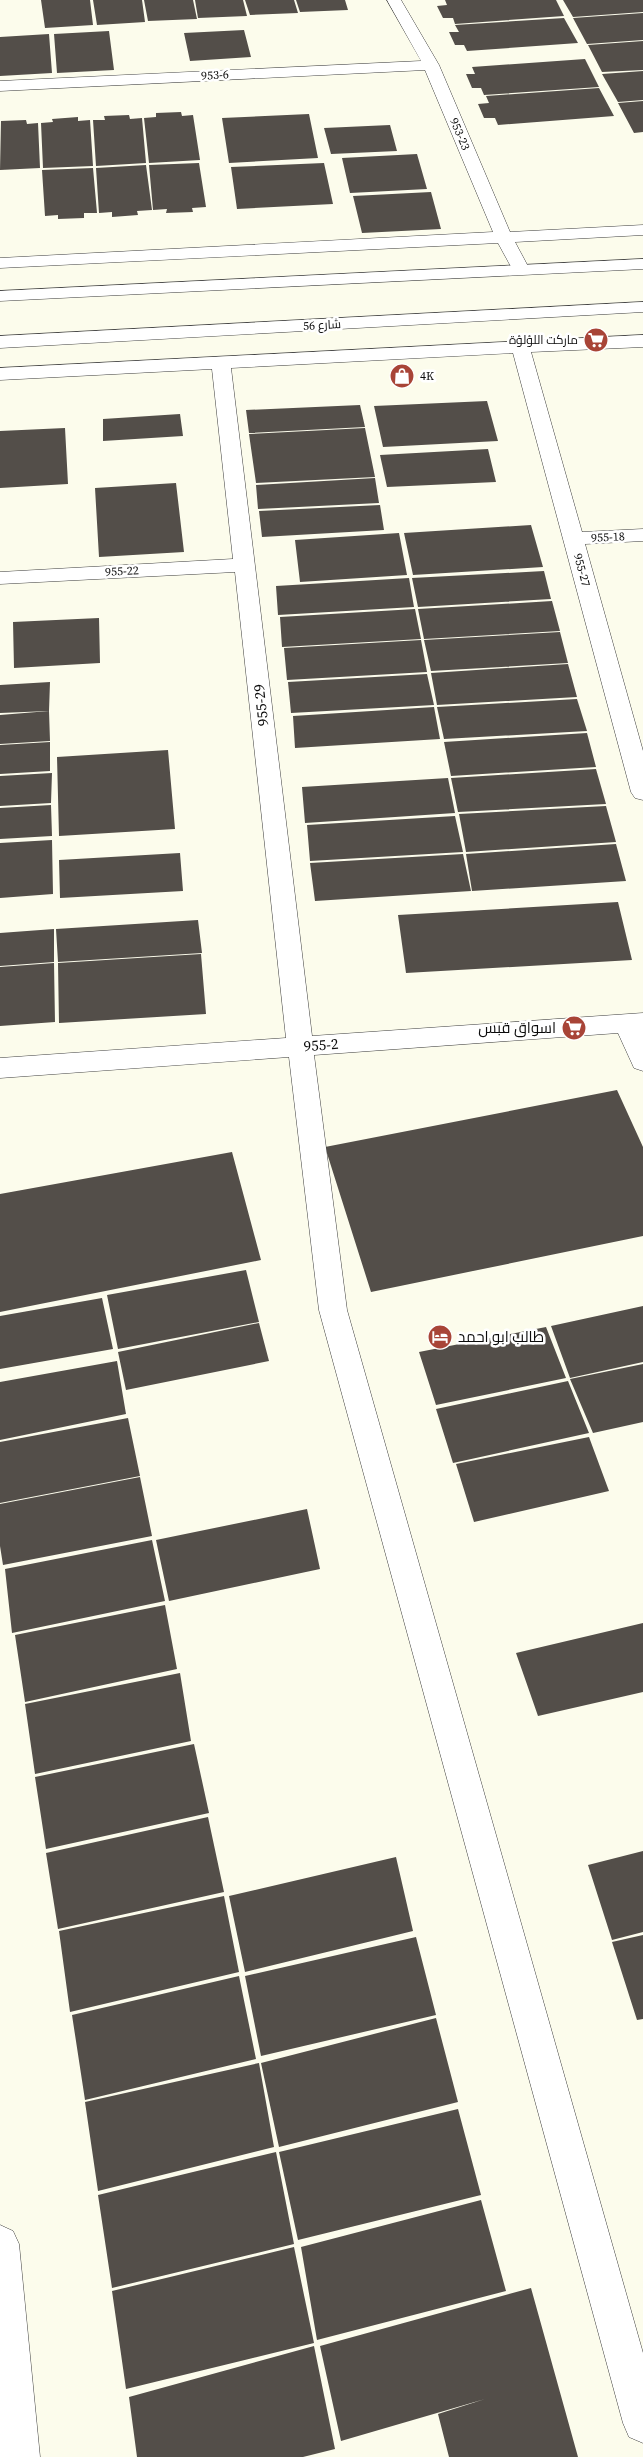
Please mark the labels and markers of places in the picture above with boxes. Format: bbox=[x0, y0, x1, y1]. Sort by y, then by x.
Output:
supermarket icon: ماركت اللؤلؤة bbox=[583, 327, 609, 353]
place label: ماركت اللؤلؤة bbox=[509, 332, 578, 348]
shop icon: 4K bbox=[389, 363, 415, 389]
place label: 4K bbox=[420, 368, 434, 384]
supermarket icon: اسواق قبس bbox=[561, 1015, 587, 1041]
place label: اسواق قبس bbox=[478, 1017, 556, 1038]
hotel icon: طالب ابو احمد bbox=[427, 1324, 453, 1350]
place label: طالب ابو احمد bbox=[458, 1326, 544, 1347]

